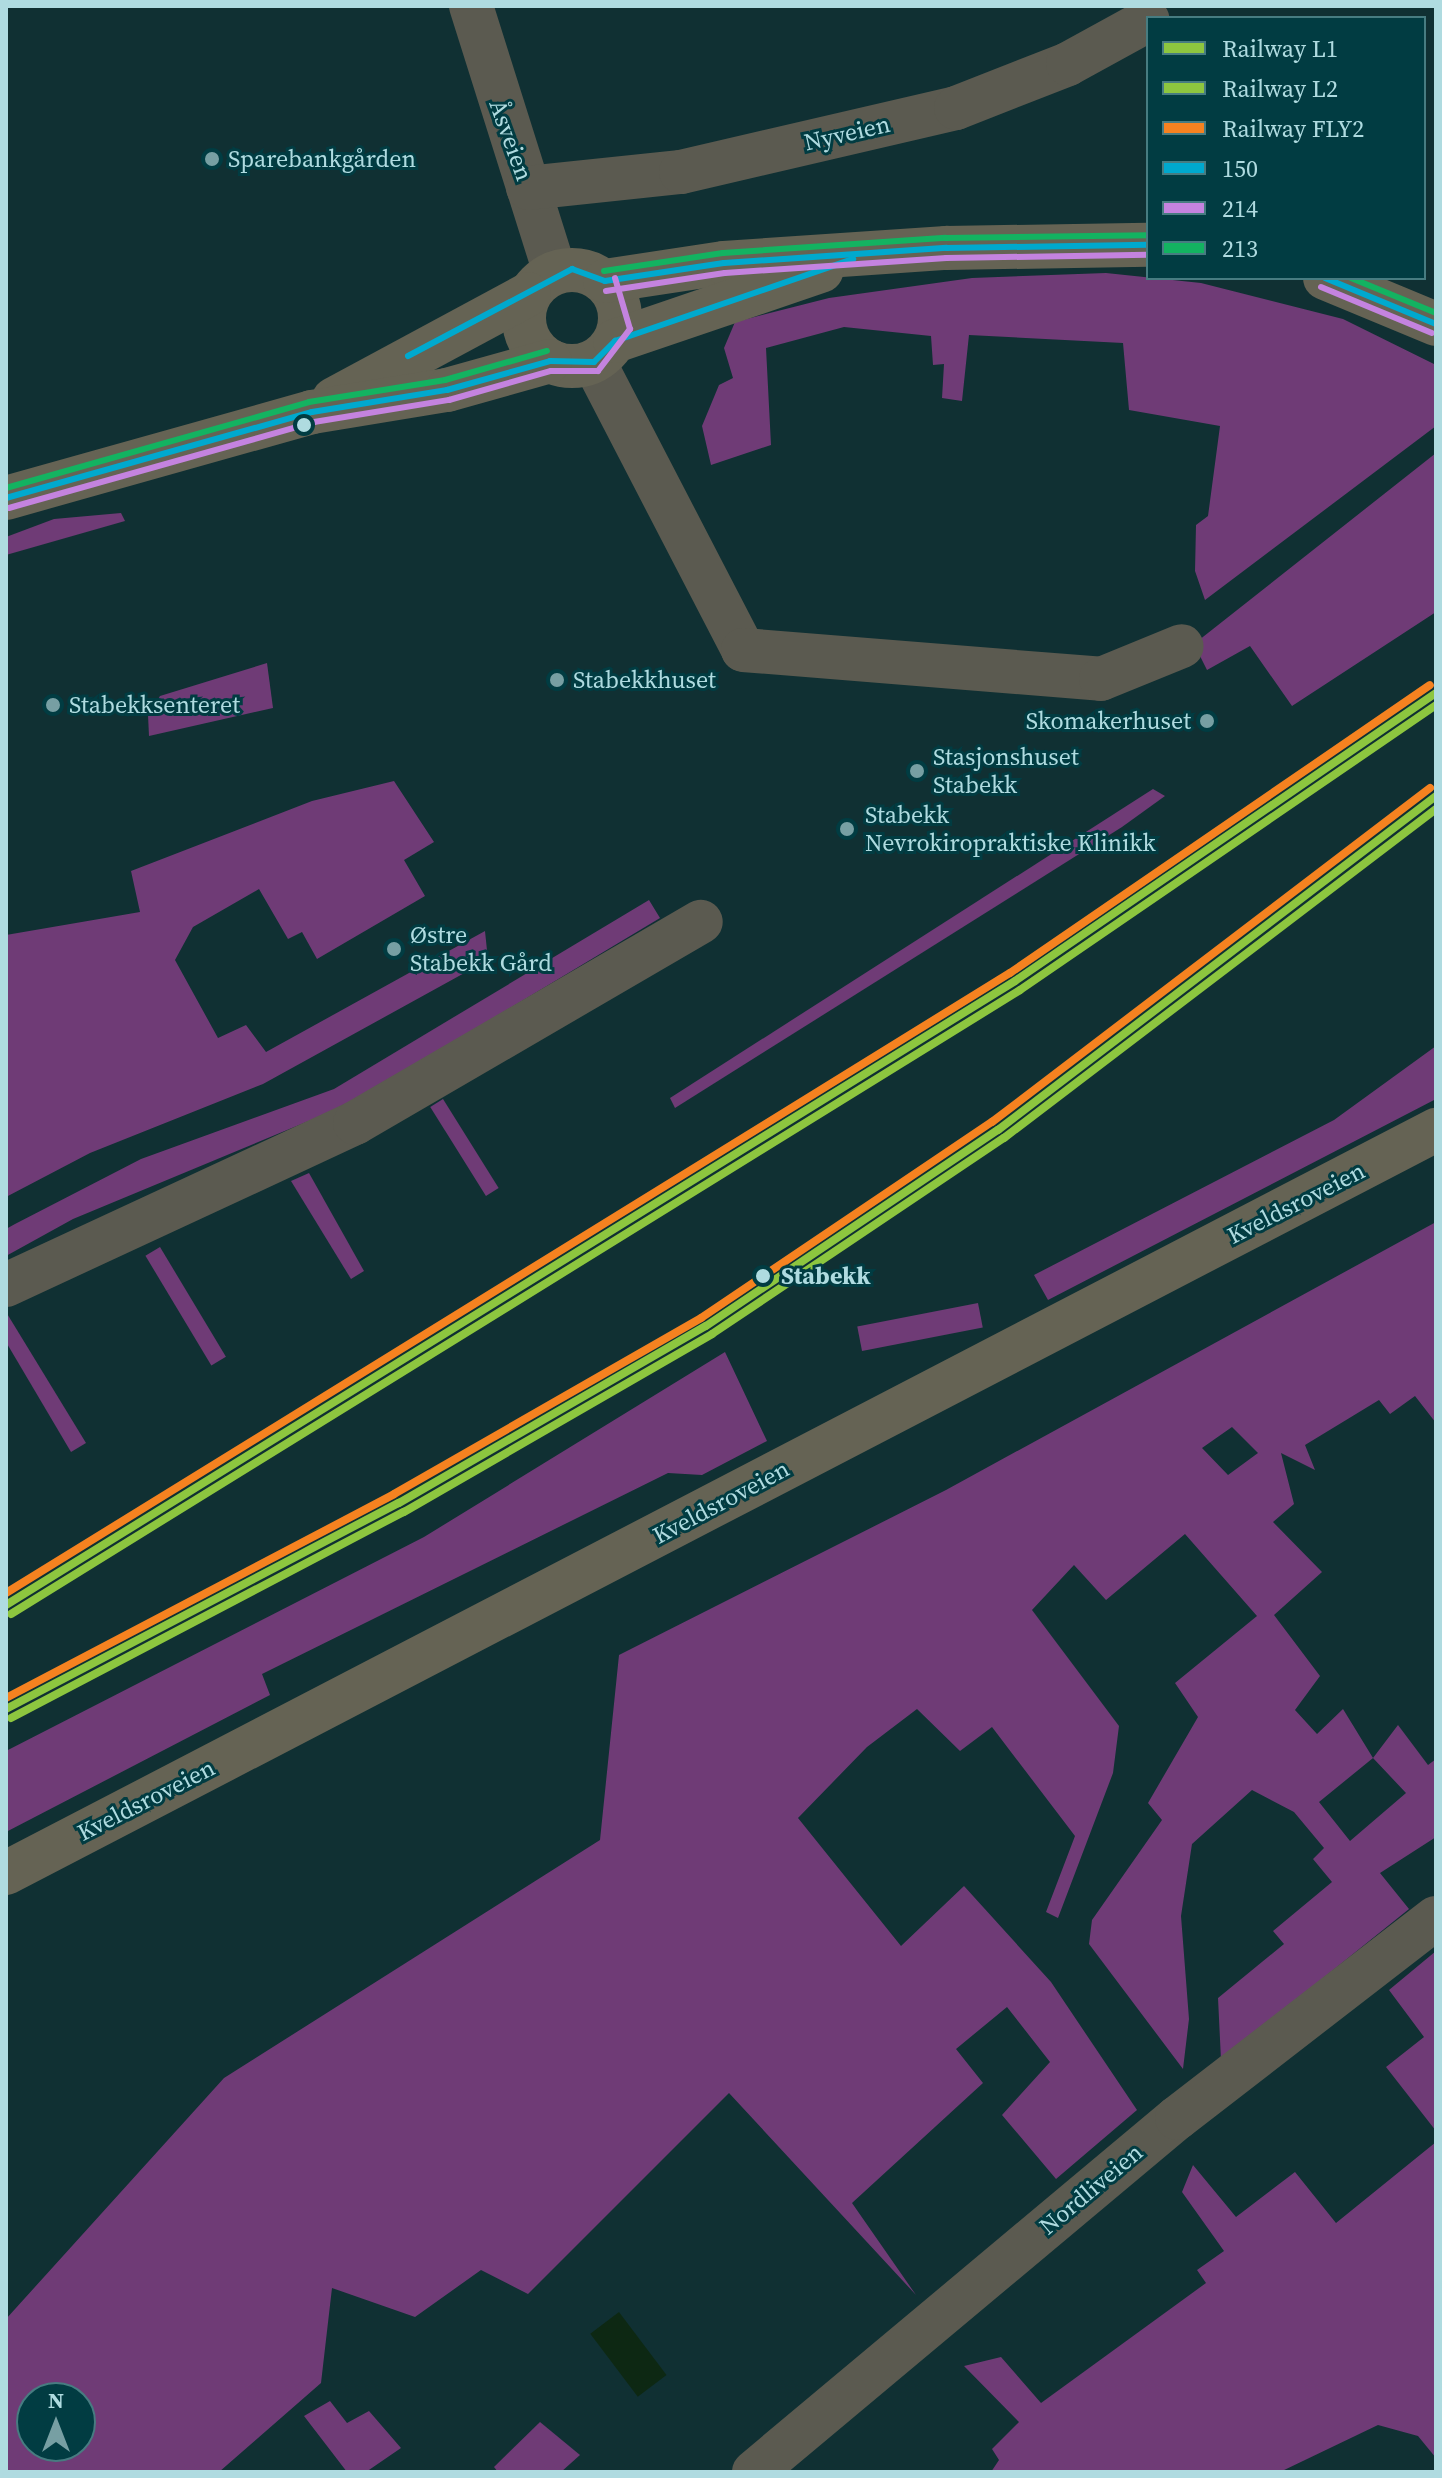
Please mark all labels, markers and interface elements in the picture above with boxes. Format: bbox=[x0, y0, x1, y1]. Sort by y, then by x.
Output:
legend bbox=[1146, 16, 1426, 280]
text: Railway L1 bbox=[1222, 32, 1338, 65]
text: Railway L2 bbox=[1222, 72, 1338, 105]
street label: Åsveien bbox=[483, 96, 539, 184]
street label: Nyveien bbox=[801, 109, 893, 157]
text: Railway FLY2 bbox=[1222, 112, 1364, 145]
place label: Sparebankgården bbox=[228, 145, 416, 173]
marker: Sparebankgården bbox=[203, 150, 221, 168]
text: 150 bbox=[1222, 152, 1258, 185]
text: 214 bbox=[1222, 192, 1258, 225]
text: 213 bbox=[1222, 232, 1258, 265]
unlabelled marker bbox=[296, 417, 312, 433]
place label: Stabekkhuset bbox=[573, 666, 716, 694]
marker: Stabekkhuset bbox=[548, 671, 566, 689]
place label: Stabekksenteret bbox=[69, 691, 240, 719]
marker: Stabekksenteret bbox=[44, 696, 62, 714]
place label: Skomakerhuset bbox=[1026, 707, 1191, 735]
marker: Skomakerhuset bbox=[1198, 712, 1216, 730]
place label: Stasjonshuset Stabekk bbox=[933, 743, 1079, 799]
marker: Stasjonshuset Stabekk bbox=[908, 762, 926, 780]
place label: Stabekk Nevrokiropraktiske Klinikk bbox=[865, 801, 1156, 857]
marker: Stabekk Nevrokiropraktiske Klinikk bbox=[836, 818, 858, 840]
place label: Østre Stabekk Gård bbox=[410, 921, 552, 977]
marker: Østre Stabekk Gård bbox=[385, 940, 403, 958]
street label: Kveldsroveien bbox=[1223, 1156, 1369, 1250]
place label: Stabekk bbox=[781, 1262, 871, 1290]
marker: Stabekk bbox=[752, 1265, 774, 1287]
street label: Kveldsroveien bbox=[648, 1454, 794, 1550]
street label: Kveldsroveien bbox=[73, 1753, 219, 1847]
street label: Nordliveien bbox=[1034, 2138, 1148, 2240]
north arrow bbox=[16, 2382, 96, 2462]
text: N bbox=[48, 2385, 64, 2415]

